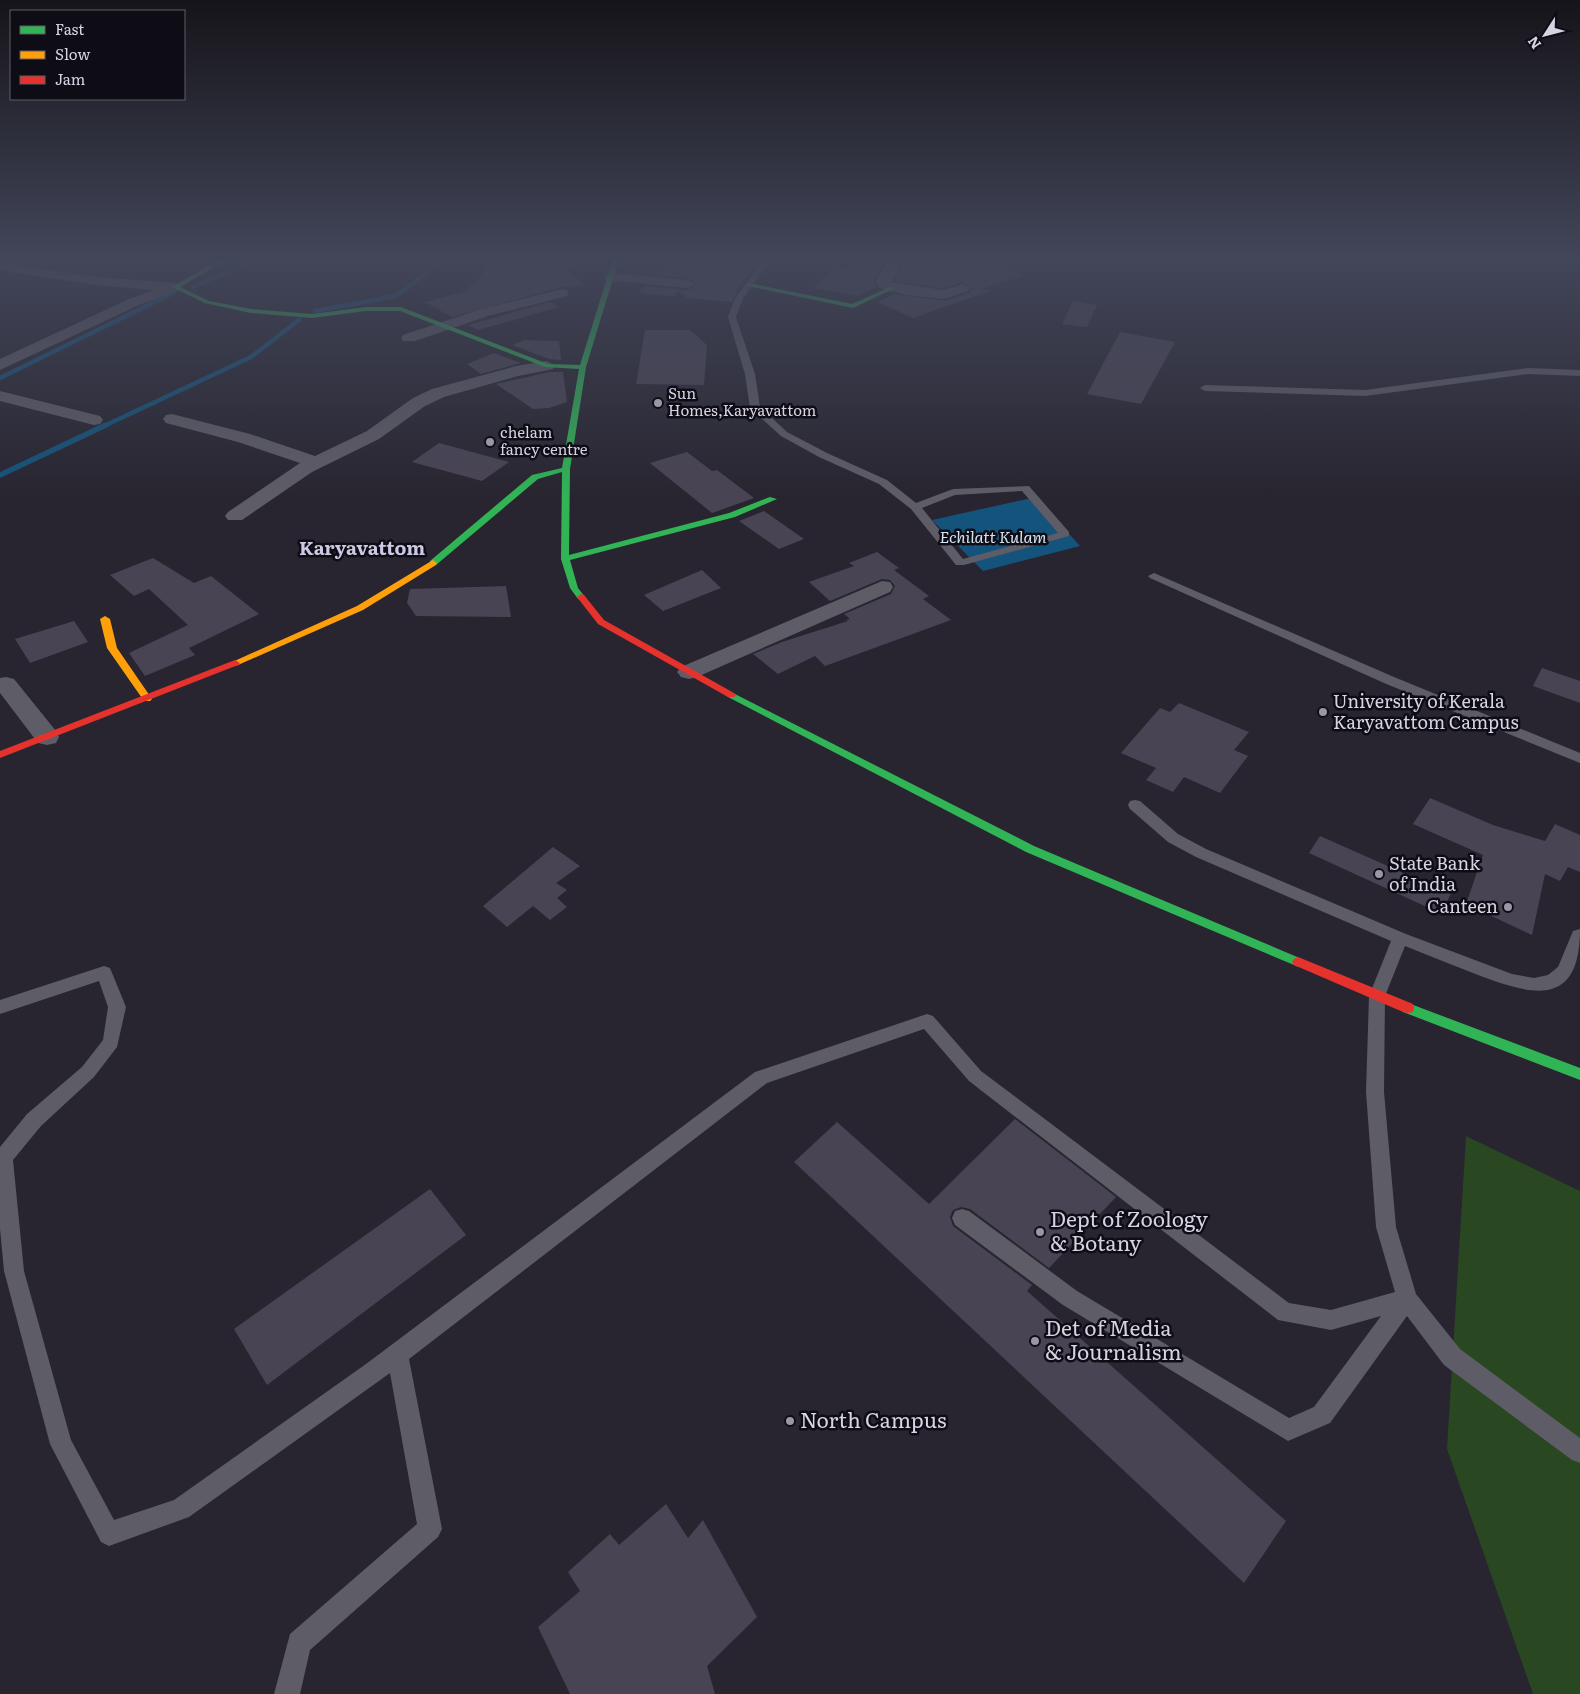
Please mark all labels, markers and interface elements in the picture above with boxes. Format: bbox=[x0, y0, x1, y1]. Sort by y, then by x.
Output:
legend bbox=[10, 10, 185, 100]
north arrow bbox=[1520, 10, 1570, 60]
text: Fast bbox=[55, 17, 84, 40]
text: N bbox=[1522, 32, 1545, 54]
text: Slow bbox=[55, 42, 90, 65]
text: Jam bbox=[55, 67, 86, 90]
place label: Sun Homes,Karyavattom bbox=[668, 381, 817, 421]
marker: Sun Homes,Karyavattom bbox=[652, 397, 664, 409]
place label: chelam fancy centre bbox=[500, 420, 588, 460]
marker: chelam fancy centre bbox=[484, 436, 496, 448]
water label: Echilatt Kulam bbox=[939, 524, 1047, 548]
district label: Karyavattom bbox=[299, 533, 425, 561]
place label: University of Kerala Karyavattom Campus bbox=[1333, 687, 1519, 735]
marker: University of Kerala Karyavattom Campus bbox=[1317, 706, 1329, 718]
place label: State Bank of India bbox=[1389, 849, 1481, 897]
marker: State Bank of India bbox=[1373, 868, 1385, 880]
place label: Canteen bbox=[1427, 892, 1498, 919]
marker: Canteen bbox=[1502, 901, 1514, 913]
place label: Dept of Zoology & Botany bbox=[1050, 1202, 1209, 1257]
marker: Dept of Zoology & Botany bbox=[1034, 1226, 1046, 1238]
place label: Det of Media & Journalism bbox=[1045, 1311, 1182, 1366]
marker: Det of Media & Journalism bbox=[1029, 1335, 1041, 1347]
place label: North Campus bbox=[800, 1403, 947, 1434]
marker: North Campus bbox=[784, 1415, 796, 1427]

